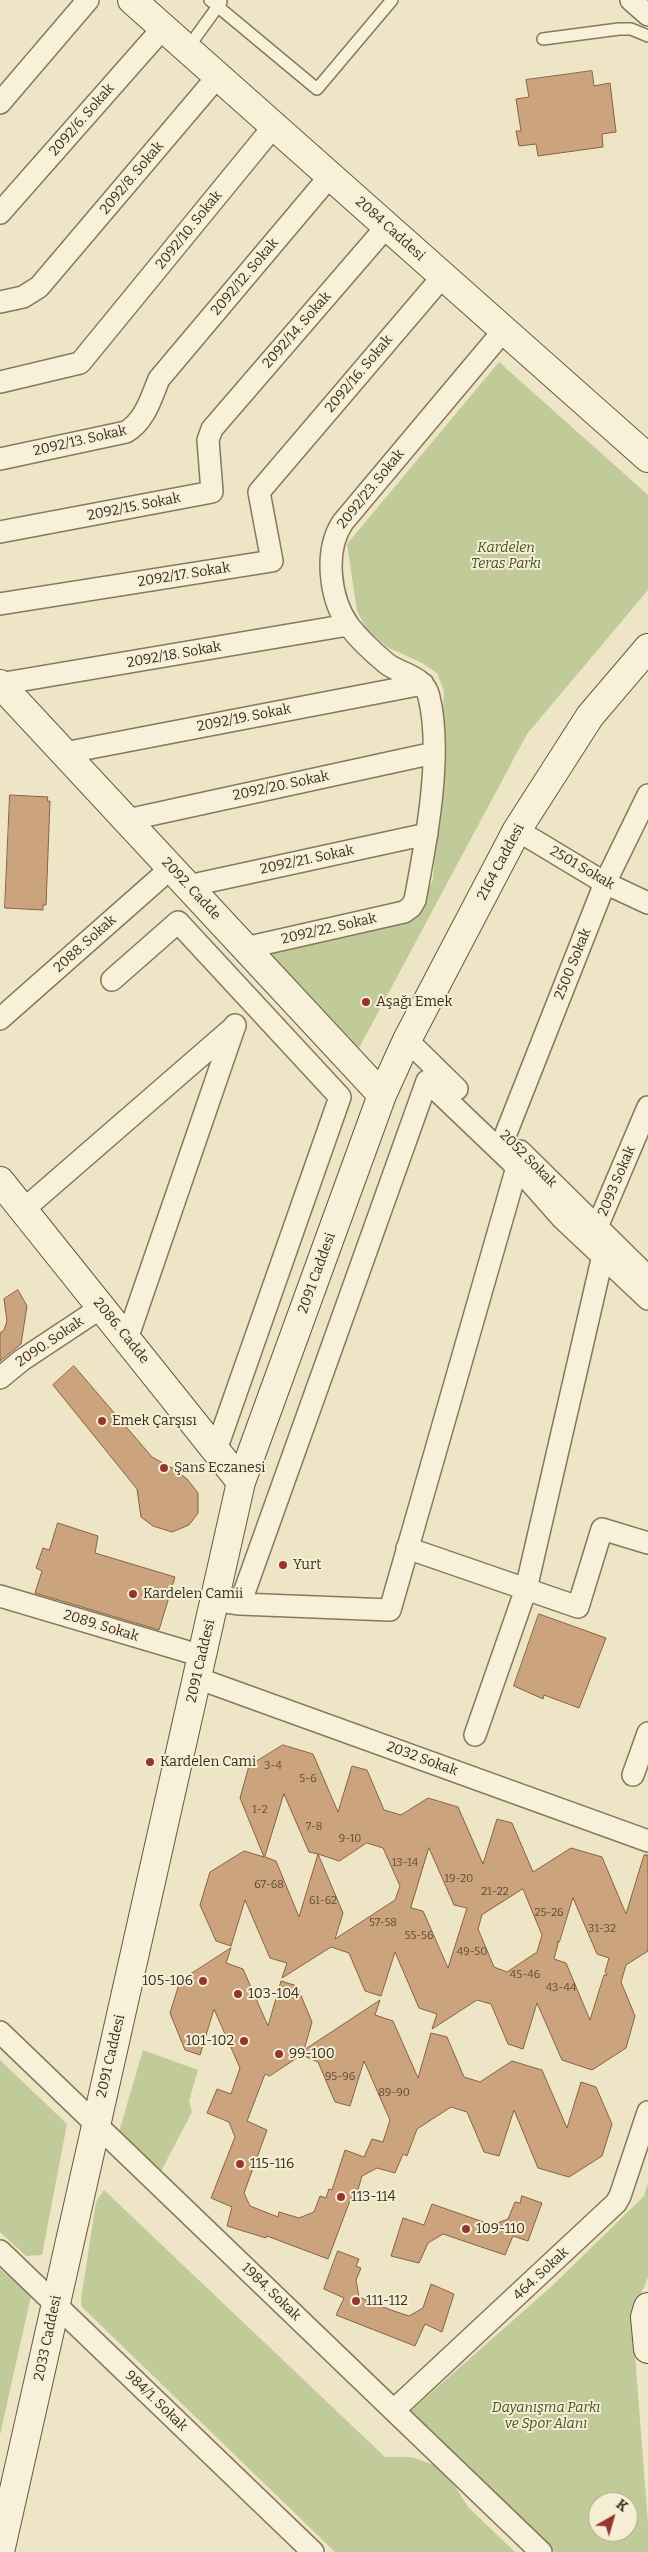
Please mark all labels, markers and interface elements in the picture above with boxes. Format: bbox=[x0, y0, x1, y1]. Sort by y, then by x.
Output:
street label: 2092/6. Sokak bbox=[46, 80, 118, 160]
street label: 2092/8. Sokak bbox=[97, 138, 167, 218]
street label: 2092/10. Sokak bbox=[152, 187, 226, 273]
street label: 2084 Caddesi bbox=[352, 193, 428, 265]
street label: 2092/12. Sokak bbox=[208, 235, 282, 319]
street label: 2092/14. Sokak bbox=[259, 288, 335, 372]
street label: 2092/16. Sokak bbox=[322, 332, 396, 416]
street label: 2092/13. Sokak bbox=[32, 422, 128, 460]
street label: 2092/23. Sokak bbox=[334, 446, 408, 532]
street label: 2092/15. Sokak bbox=[86, 490, 182, 524]
park label: Kardelen Teras Parkı bbox=[471, 540, 541, 572]
street label: 2092/17. Sokak bbox=[137, 559, 231, 591]
street label: 2092/18. Sokak bbox=[126, 638, 222, 672]
street label: 2092/19. Sokak bbox=[196, 701, 292, 735]
street label: 2092/20. Sokak bbox=[231, 768, 331, 804]
street label: 2164 Caddesi bbox=[474, 821, 528, 903]
street label: 2092/21. Sokak bbox=[259, 842, 355, 878]
street label: 2501 Sokak bbox=[547, 843, 617, 893]
street label: 2092. Cadde bbox=[158, 854, 224, 924]
street label: 2092/22. Sokak bbox=[280, 910, 378, 948]
street label: 2088. Sokak bbox=[50, 912, 120, 976]
street label: 2500 Sokak bbox=[551, 926, 595, 1002]
place label: Aşağı Emek bbox=[376, 994, 452, 1010]
marker: Aşağı Emek bbox=[360, 996, 372, 1008]
street label: 2052 Sokak bbox=[496, 1127, 560, 1191]
street label: 2093 Sokak bbox=[595, 1143, 639, 1219]
street label: 2091 Caddesi bbox=[295, 1230, 339, 1316]
street label: 2086. Cadde bbox=[89, 1295, 153, 1367]
street label: 2090. Sokak bbox=[13, 1313, 87, 1371]
place label: Emek Çarşısı bbox=[112, 1413, 197, 1429]
marker: Emek Çarşısı bbox=[96, 1415, 108, 1427]
place label: Şans Eczanesi bbox=[174, 1460, 266, 1476]
marker: Şans Eczanesi bbox=[158, 1462, 170, 1474]
place label: Yurt bbox=[293, 1557, 321, 1573]
marker: Yurt bbox=[277, 1559, 289, 1571]
place label: Kardelen Camii bbox=[143, 1586, 243, 1602]
marker: Kardelen Camii bbox=[127, 1588, 139, 1600]
street label: 2089. Sokak bbox=[61, 1607, 141, 1645]
street label: 2091 Caddesi bbox=[183, 1618, 219, 1704]
street label: 2032 Sokak bbox=[384, 1738, 460, 1780]
place label: Kardelen Cami bbox=[160, 1754, 256, 1770]
marker: Kardelen Cami bbox=[144, 1756, 156, 1768]
house number: 3-4 bbox=[264, 1759, 282, 1773]
house number: 5-6 bbox=[299, 1772, 317, 1786]
house number: 1-2 bbox=[252, 1803, 268, 1817]
house number: 7-8 bbox=[306, 1820, 322, 1834]
house number: 9-10 bbox=[339, 1832, 361, 1846]
house number: 13-14 bbox=[392, 1856, 418, 1870]
house number: 19-20 bbox=[445, 1872, 473, 1886]
house number: 67-68 bbox=[254, 1878, 284, 1892]
house number: 21-22 bbox=[481, 1885, 509, 1899]
house number: 61-62 bbox=[309, 1894, 337, 1908]
house number: 25-26 bbox=[534, 1906, 564, 1920]
house number: 57-58 bbox=[369, 1916, 397, 1930]
house number: 31-32 bbox=[588, 1922, 616, 1936]
house number: 55-56 bbox=[405, 1929, 433, 1943]
house number: 49-50 bbox=[457, 1945, 487, 1959]
house number: 45-46 bbox=[510, 1968, 540, 1982]
place label: 105-106 bbox=[142, 1973, 193, 1989]
marker: 105-106 bbox=[197, 1975, 209, 1987]
house number: 43-44 bbox=[546, 1981, 576, 1995]
place label: 103-104 bbox=[248, 1986, 299, 2002]
marker: 103-104 bbox=[232, 1988, 244, 2000]
street label: 2091 Caddesi bbox=[93, 2013, 129, 2099]
place label: 101-102 bbox=[186, 2033, 234, 2049]
marker: 101-102 bbox=[238, 2035, 250, 2047]
place label: 99-100 bbox=[289, 2046, 335, 2062]
marker: 99-100 bbox=[273, 2048, 285, 2060]
house number: 95-96 bbox=[325, 2070, 355, 2084]
house number: 89-90 bbox=[378, 2086, 410, 2100]
place label: 115-116 bbox=[250, 2156, 294, 2172]
marker: 115-116 bbox=[234, 2158, 246, 2170]
place label: 113-114 bbox=[351, 2189, 396, 2205]
marker: 113-114 bbox=[335, 2191, 347, 2203]
place label: 109-110 bbox=[476, 2221, 525, 2237]
marker: 109-110 bbox=[460, 2223, 472, 2235]
street label: 464. Sokak bbox=[510, 2244, 572, 2304]
street label: 1984. Sokak bbox=[238, 2260, 304, 2324]
place label: 111-112 bbox=[366, 2293, 408, 2309]
street label: 2033 Caddesi bbox=[31, 2294, 65, 2382]
marker: 111-112 bbox=[350, 2295, 362, 2307]
street label: 984/1. Sokak bbox=[121, 2367, 191, 2435]
park label: Dayanışma Parkı ve Spor Alanı bbox=[492, 2400, 600, 2432]
north arrow bbox=[588, 2492, 638, 2542]
text: K bbox=[613, 2496, 631, 2515]

